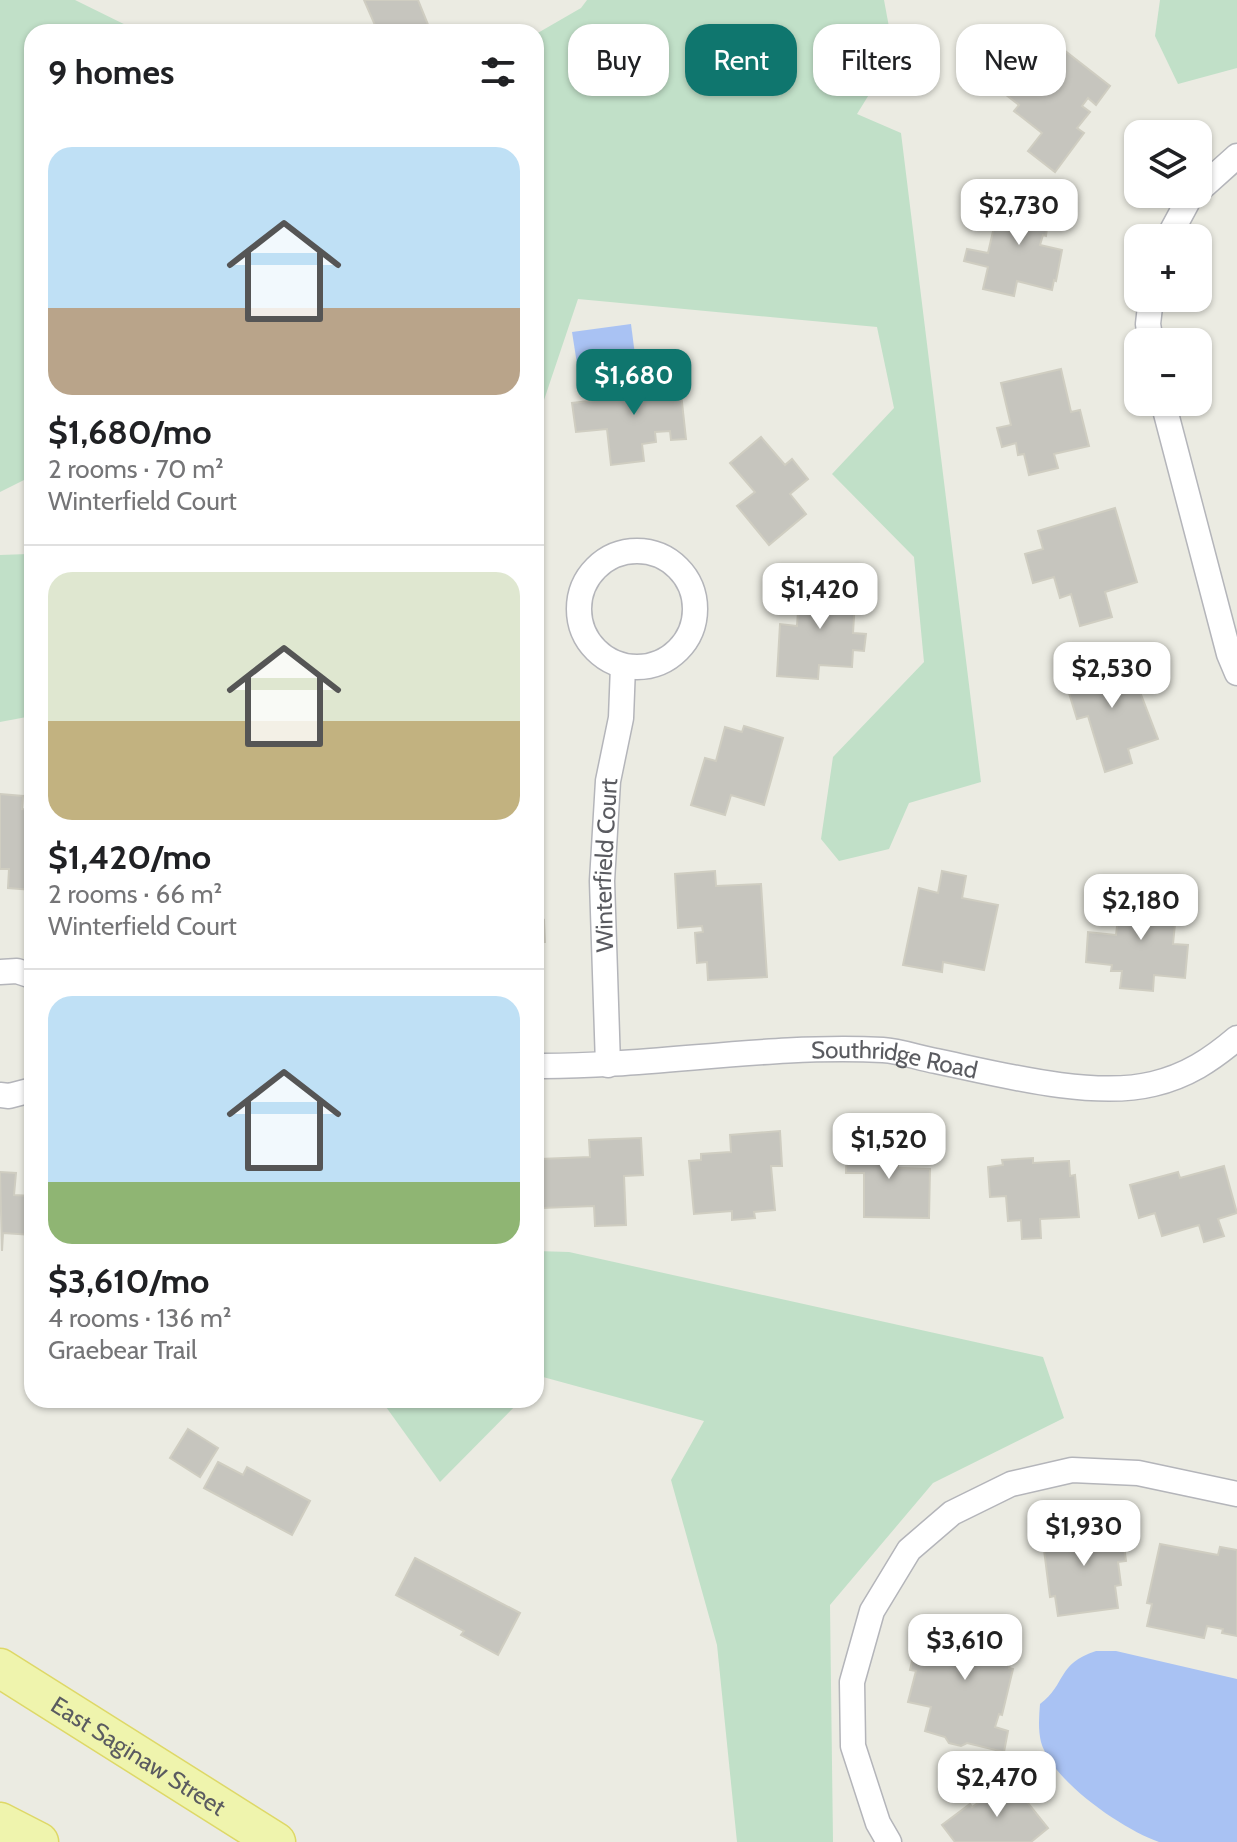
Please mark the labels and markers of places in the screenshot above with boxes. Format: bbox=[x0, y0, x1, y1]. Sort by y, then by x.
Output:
pin: $2,730 bbox=[954, 179, 1084, 247]
pin: $1,680 bbox=[569, 349, 699, 417]
pin: $1,420 bbox=[755, 563, 885, 631]
pin: $2,530 bbox=[1047, 642, 1177, 710]
pin: $2,180 bbox=[1076, 874, 1206, 942]
pin: $1,520 bbox=[824, 1113, 954, 1181]
pin: $1,930 bbox=[1019, 1500, 1149, 1568]
pin: $3,610 bbox=[900, 1614, 1030, 1682]
pin: $2,470 bbox=[932, 1751, 1062, 1819]

